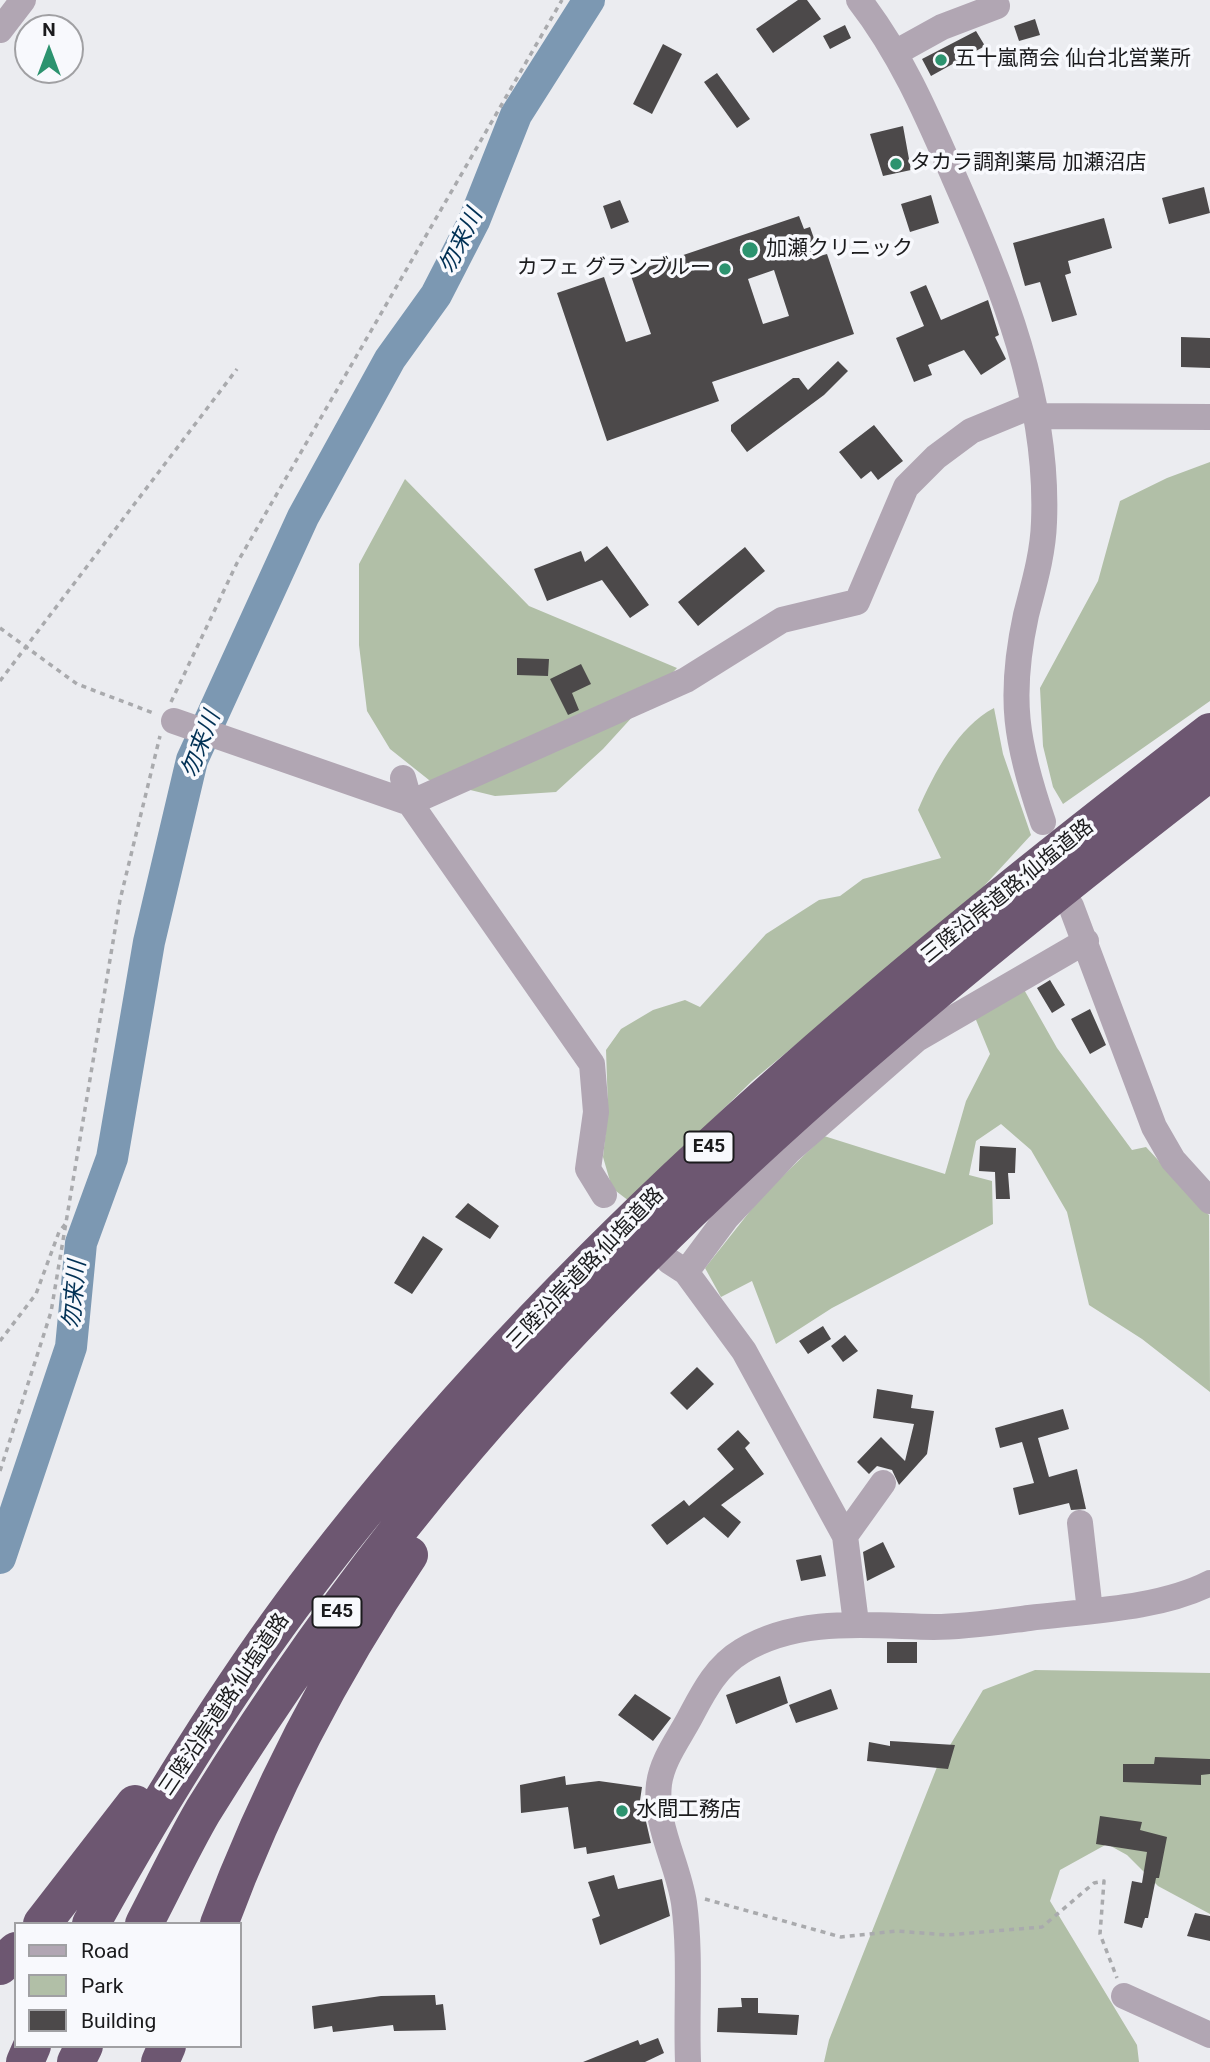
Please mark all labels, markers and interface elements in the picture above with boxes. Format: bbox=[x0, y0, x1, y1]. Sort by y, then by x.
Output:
north arrow bbox=[14, 14, 84, 84]
text: N bbox=[42, 18, 56, 41]
place label: 五十嵐商会 仙台北営業所 bbox=[955, 47, 1191, 73]
marker: 五十嵐商会 仙台北営業所 bbox=[933, 52, 949, 68]
place label: タカラ調剤薬局 加瀬沼店 bbox=[910, 151, 1146, 177]
marker: タカラ調剤薬局 加瀬沼店 bbox=[888, 156, 904, 172]
water label: 勿来川 bbox=[434, 205, 490, 279]
place label: 加瀬クリニック bbox=[766, 237, 913, 263]
marker: 加瀬クリニック bbox=[740, 240, 760, 260]
place label: カフェ グランブルー bbox=[517, 256, 711, 282]
marker: カフェ グランブルー bbox=[717, 261, 733, 277]
water label: 勿来川 bbox=[177, 708, 227, 782]
street label: 三陸沿岸道路;仙塩道路 bbox=[917, 815, 1099, 969]
road number: E45 bbox=[684, 1132, 734, 1162]
street label: 三陸沿岸道路;仙塩道路 bbox=[502, 1183, 670, 1355]
water label: 勿来川 bbox=[59, 1259, 93, 1331]
road number: E45 bbox=[312, 1596, 362, 1628]
street label: 三陸沿岸道路;仙塩道路 bbox=[155, 1609, 295, 1801]
place label: 水間工務店 bbox=[636, 1798, 741, 1824]
marker: 水間工務店 bbox=[614, 1803, 630, 1819]
legend bbox=[14, 1922, 242, 2048]
text: Road bbox=[81, 1939, 129, 1963]
text: Park bbox=[81, 1974, 123, 1998]
text: Building bbox=[81, 2009, 156, 2033]

